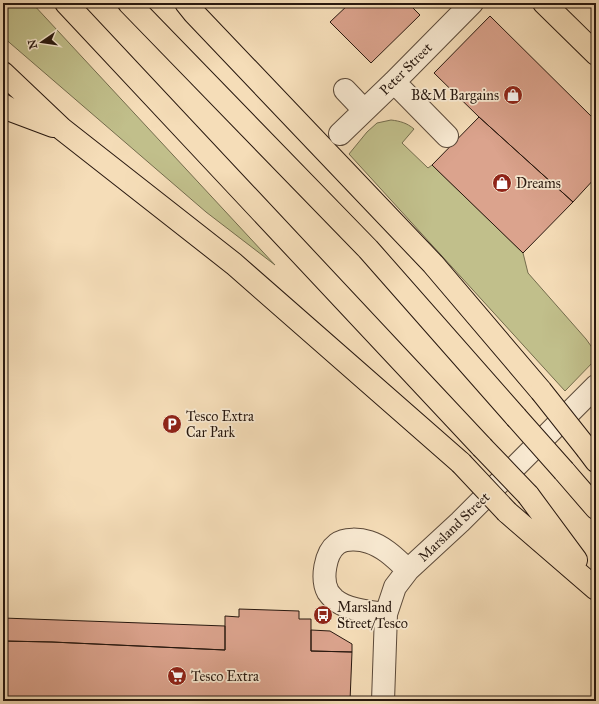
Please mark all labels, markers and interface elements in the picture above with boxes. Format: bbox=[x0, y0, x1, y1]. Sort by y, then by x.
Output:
north arrow bbox=[22, 22, 62, 62]
text: N bbox=[25, 37, 40, 50]
street label: Peter Street bbox=[376, 39, 436, 99]
shop icon: B&M Bargains bbox=[502, 84, 524, 106]
place label: B&M Bargains bbox=[411, 87, 499, 104]
shop icon: Dreams bbox=[491, 172, 513, 194]
place label: Dreams bbox=[516, 175, 561, 192]
place label: Tesco Extra Car Park bbox=[186, 408, 254, 441]
parking icon: Tesco Extra Car Park bbox=[161, 413, 183, 435]
street label: Marsland Street bbox=[415, 489, 493, 565]
place label: Marsland Street/Tesco bbox=[337, 599, 408, 632]
bus stop icon: Marsland Street/Tesco bbox=[312, 604, 334, 626]
supermarket icon: Tesco Extra bbox=[166, 665, 188, 687]
place label: Tesco Extra bbox=[191, 668, 259, 685]

